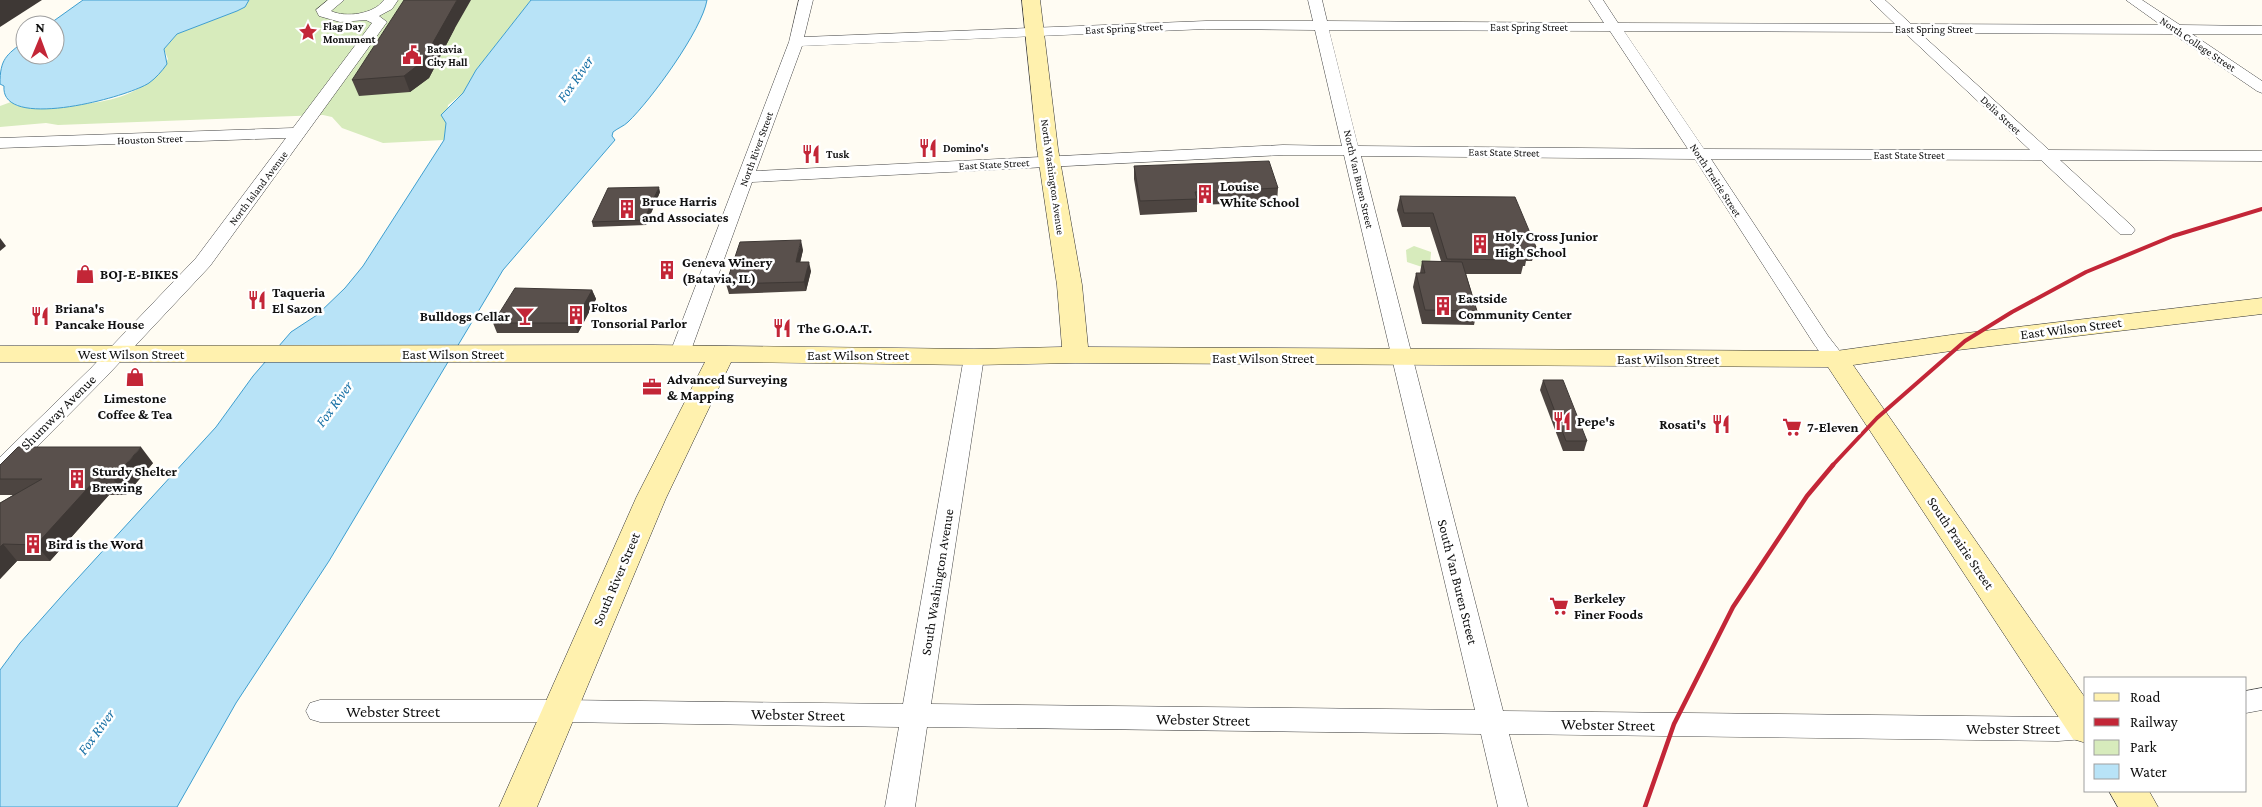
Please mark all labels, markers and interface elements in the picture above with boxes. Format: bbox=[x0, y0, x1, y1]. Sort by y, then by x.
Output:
street label: North College Street bbox=[2157, 14, 2238, 75]
north arrow bbox=[15, 15, 65, 65]
text: N bbox=[35, 19, 46, 35]
place label: Flag Day Monument bbox=[323, 20, 376, 45]
street label: East Spring Street bbox=[1085, 20, 1164, 37]
place icon: Flag Day Monument bbox=[297, 21, 319, 43]
street label: East Spring Street bbox=[1490, 21, 1568, 34]
street label: East Spring Street bbox=[1895, 23, 1973, 36]
place label: Batavia City Hall bbox=[427, 43, 468, 68]
public building icon: Batavia City Hall bbox=[401, 44, 423, 66]
water label: Fox River bbox=[554, 52, 597, 105]
street label: Delia Street bbox=[1978, 93, 2024, 137]
street label: North River Street bbox=[737, 110, 775, 188]
street label: North Washington Avenue bbox=[1038, 118, 1067, 236]
street label: North Van Buren Street bbox=[1342, 128, 1376, 230]
street label: Houston Street bbox=[117, 132, 183, 146]
restaurant icon: Domino's bbox=[917, 137, 939, 159]
street label: North Prairie Street bbox=[1688, 141, 1744, 219]
place label: Domino's bbox=[943, 142, 989, 154]
restaurant icon: Tusk bbox=[800, 143, 822, 165]
street label: East State Street bbox=[1468, 145, 1540, 159]
street label: North Island Avenue bbox=[226, 148, 290, 228]
place label: Tusk bbox=[826, 148, 850, 160]
street label: East State Street bbox=[1873, 149, 1945, 161]
street label: East State Street bbox=[958, 156, 1030, 172]
place label: Louise White School bbox=[1219, 178, 1299, 210]
building icon: Louise White School bbox=[1194, 183, 1216, 205]
place label: Bruce Harris and Associates bbox=[642, 193, 729, 225]
building icon: Bruce Harris and Associates bbox=[616, 198, 638, 220]
place label: Holy Cross Junior High School bbox=[1495, 228, 1599, 260]
building icon: Holy Cross Junior High School bbox=[1469, 233, 1491, 255]
place label: Geneva Winery (Batavia, IL) bbox=[682, 254, 773, 287]
building icon: Geneva Winery (Batavia, IL) bbox=[656, 259, 678, 281]
shop icon: BOJ-E-BIKES bbox=[74, 263, 96, 285]
place label: BOJ-E-BIKES bbox=[100, 266, 178, 282]
place label: Taqueria El Sazon bbox=[272, 284, 325, 316]
restaurant icon: Taqueria El Sazon bbox=[246, 289, 268, 311]
place label: Eastside Community Center bbox=[1458, 290, 1572, 322]
building icon: Eastside Community Center bbox=[1432, 295, 1454, 317]
place label: Foltos Tonsorial Parlor bbox=[591, 299, 688, 331]
place label: Briana's Pancake House bbox=[55, 300, 145, 332]
building icon: Foltos Tonsorial Parlor bbox=[565, 304, 587, 326]
restaurant icon: Briana's Pancake House bbox=[29, 305, 51, 327]
bar icon: Bulldogs Cellar bbox=[514, 305, 536, 327]
place label: Bulldogs Cellar bbox=[420, 308, 510, 324]
street label: East Wilson Street bbox=[2019, 314, 2123, 342]
restaurant icon: The G.O.A.T. bbox=[771, 317, 793, 339]
place label: The G.O.A.T. bbox=[797, 320, 872, 336]
street label: West Wilson Street bbox=[78, 346, 185, 362]
street label: East Wilson Street bbox=[402, 346, 504, 362]
street label: East Wilson Street bbox=[807, 347, 909, 363]
street label: East Wilson Street bbox=[1212, 350, 1314, 366]
street label: East Wilson Street bbox=[1617, 351, 1719, 367]
shop icon: Limestone Coffee & Tea bbox=[124, 366, 146, 388]
street label: Shumway Avenue bbox=[17, 371, 99, 453]
place label: Advanced Surveying & Mapping bbox=[666, 371, 787, 403]
office icon: Advanced Surveying & Mapping bbox=[641, 376, 663, 398]
water label: Fox River bbox=[312, 378, 356, 430]
place label: Limestone Coffee & Tea bbox=[98, 390, 173, 422]
restaurant icon: Pepe's bbox=[1551, 410, 1573, 432]
place label: Pepe's bbox=[1577, 413, 1615, 429]
restaurant icon: Rosati's bbox=[1710, 413, 1732, 435]
place label: Rosati's bbox=[1659, 416, 1706, 432]
supermarket icon: 7-Eleven bbox=[1781, 416, 1803, 438]
place label: 7-Eleven bbox=[1807, 419, 1858, 435]
place label: Sturdy Shelter Brewing bbox=[92, 463, 177, 495]
building icon: Sturdy Shelter Brewing bbox=[66, 468, 88, 490]
street label: South Prairie Street bbox=[1924, 494, 1998, 592]
street label: South Washington Avenue bbox=[918, 508, 956, 656]
street label: South Van Buren Street bbox=[1435, 518, 1481, 647]
street label: South River Street bbox=[589, 530, 643, 628]
building icon: Bird is the Word bbox=[22, 533, 44, 555]
place label: Bird is the Word bbox=[48, 536, 144, 552]
place label: Berkeley Finer Foods bbox=[1574, 590, 1643, 622]
supermarket icon: Berkeley Finer Foods bbox=[1548, 595, 1570, 617]
legend bbox=[2084, 677, 2247, 792]
text: Road bbox=[2130, 689, 2161, 705]
street label: Webster Street bbox=[346, 703, 441, 720]
street label: Webster Street bbox=[751, 705, 846, 724]
water label: Fox River bbox=[74, 706, 118, 758]
street label: Webster Street bbox=[1156, 710, 1251, 729]
text: Railway bbox=[2130, 714, 2178, 731]
street label: Webster Street bbox=[1561, 715, 1656, 734]
street label: Webster Street bbox=[1966, 720, 2061, 737]
text: Park bbox=[2130, 739, 2157, 755]
text: Water bbox=[2130, 764, 2167, 780]

